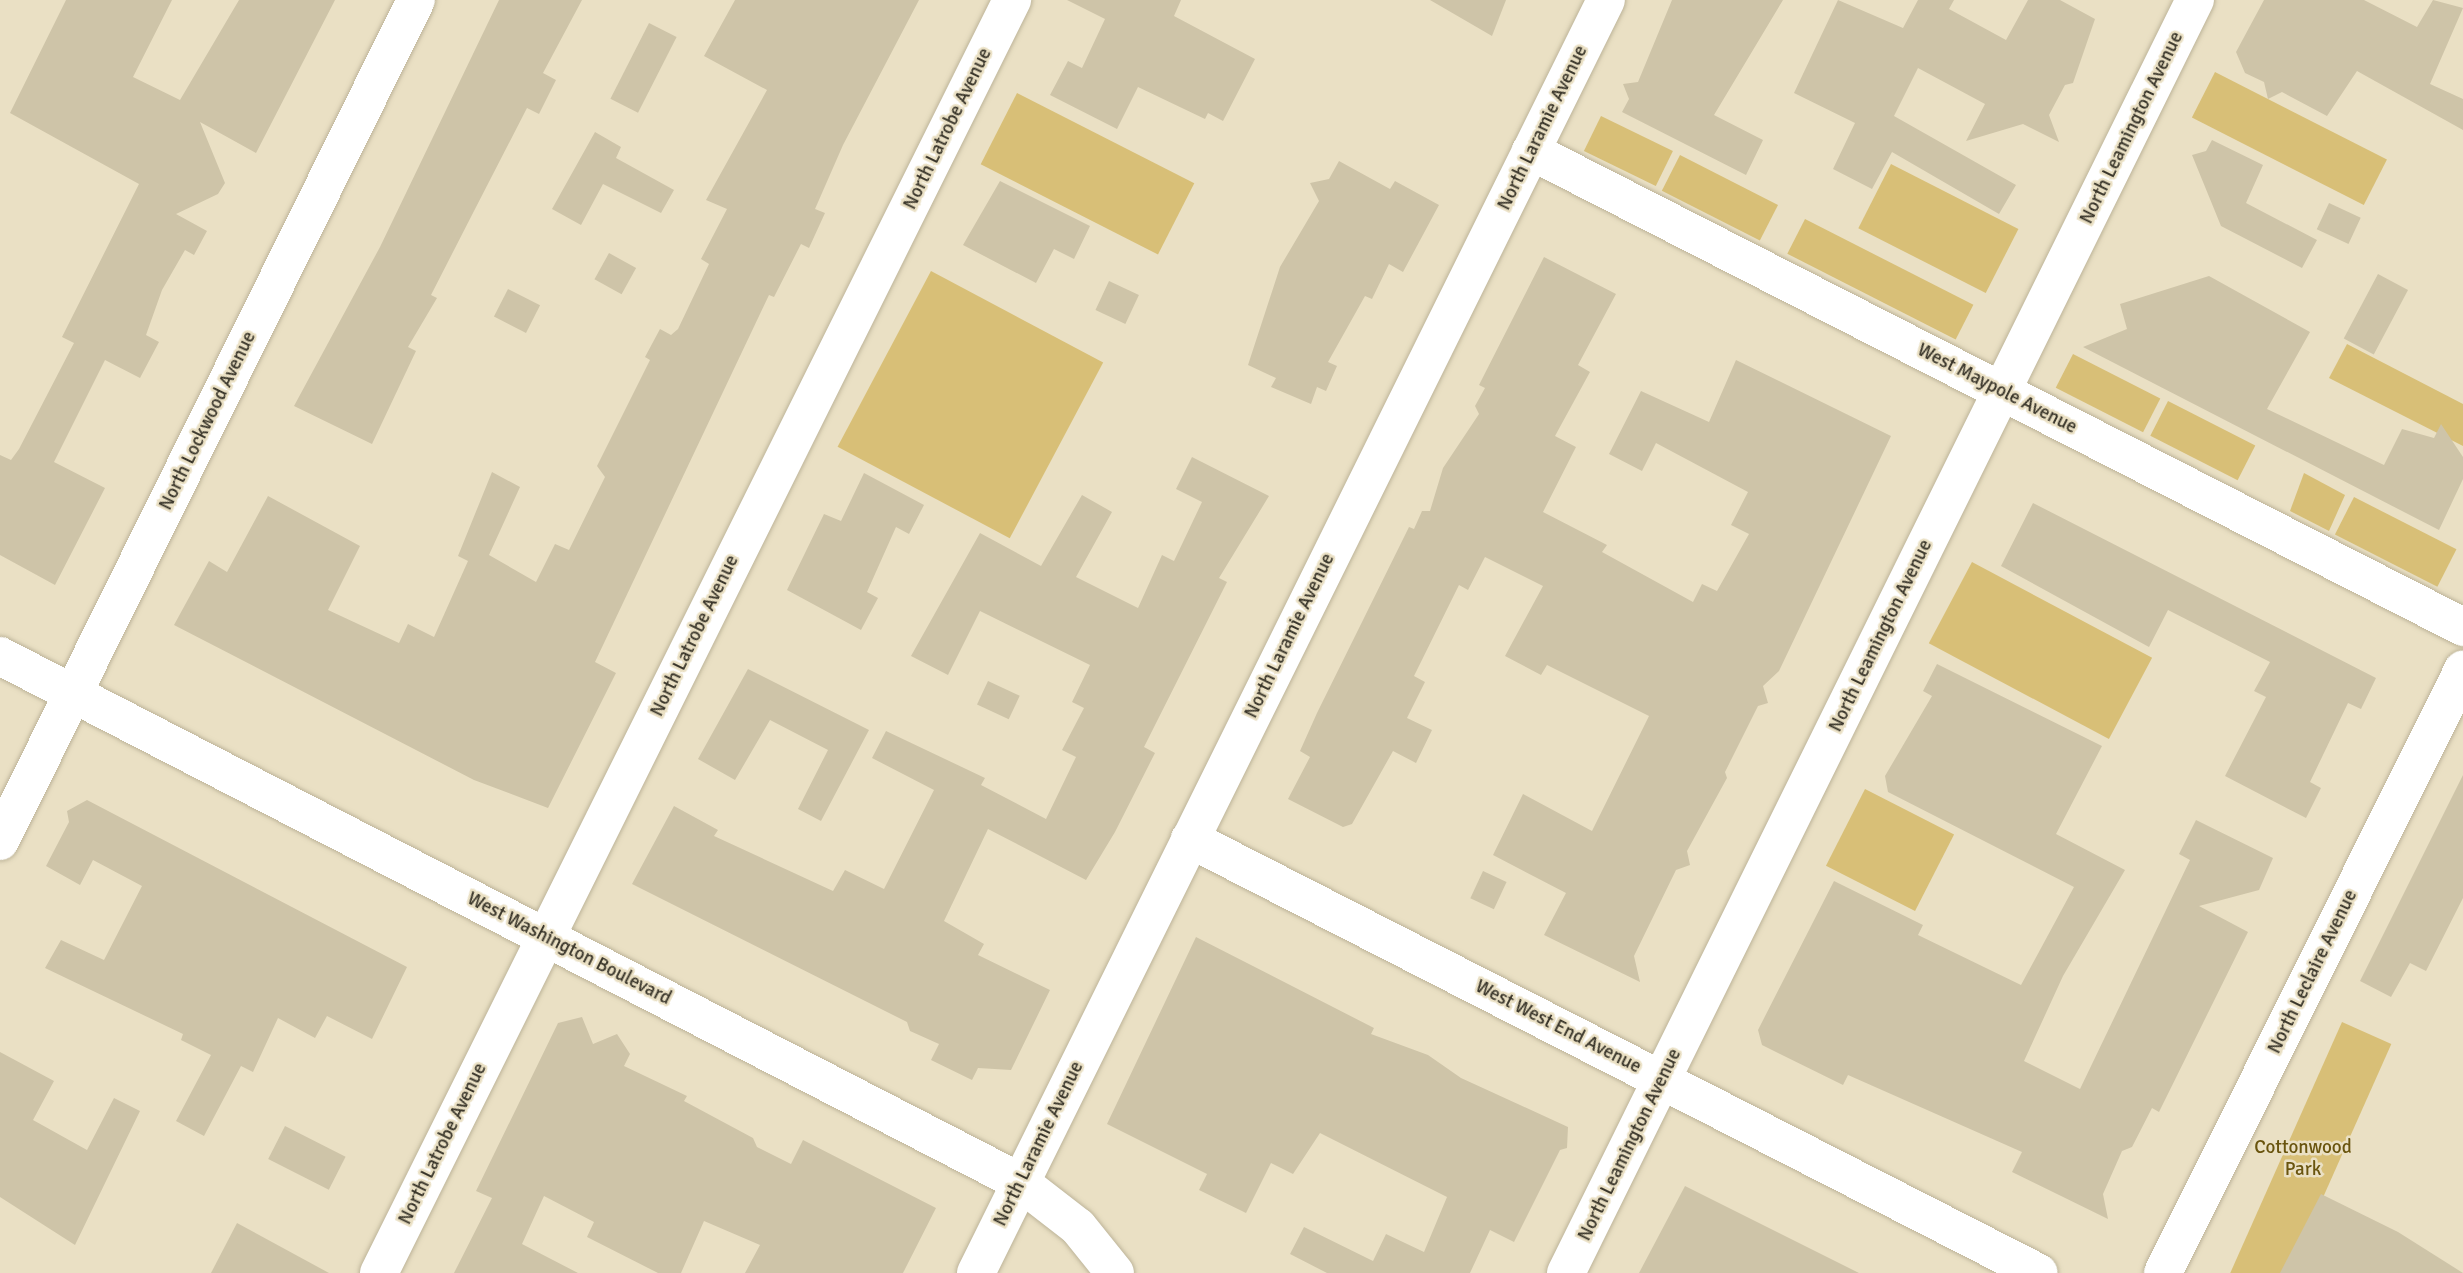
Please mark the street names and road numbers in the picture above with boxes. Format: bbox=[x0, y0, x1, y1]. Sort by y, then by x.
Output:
street label: North Leamington Avenue bbox=[2076, 28, 2188, 228]
street label: North Laramie Avenue bbox=[1493, 42, 1593, 214]
street label: North Latrobe Avenue bbox=[899, 45, 997, 213]
street label: North Lockwood Avenue bbox=[155, 328, 261, 514]
street label: West Maypole Avenue bbox=[1913, 339, 2081, 439]
street label: North Leamington Avenue bbox=[1825, 536, 1937, 736]
street label: North Laramie Avenue bbox=[1240, 550, 1340, 722]
street label: North Latrobe Avenue bbox=[646, 552, 744, 720]
street label: North Leclaire Avenue bbox=[2263, 886, 2363, 1058]
street label: West Washington Boulevard bbox=[463, 888, 675, 1010]
street label: West West End Avenue bbox=[1471, 975, 1645, 1079]
street label: North Leamington Avenue bbox=[1574, 1045, 1686, 1245]
street label: North Laramie Avenue bbox=[989, 1058, 1089, 1230]
street label: North Latrobe Avenue bbox=[394, 1060, 492, 1228]

